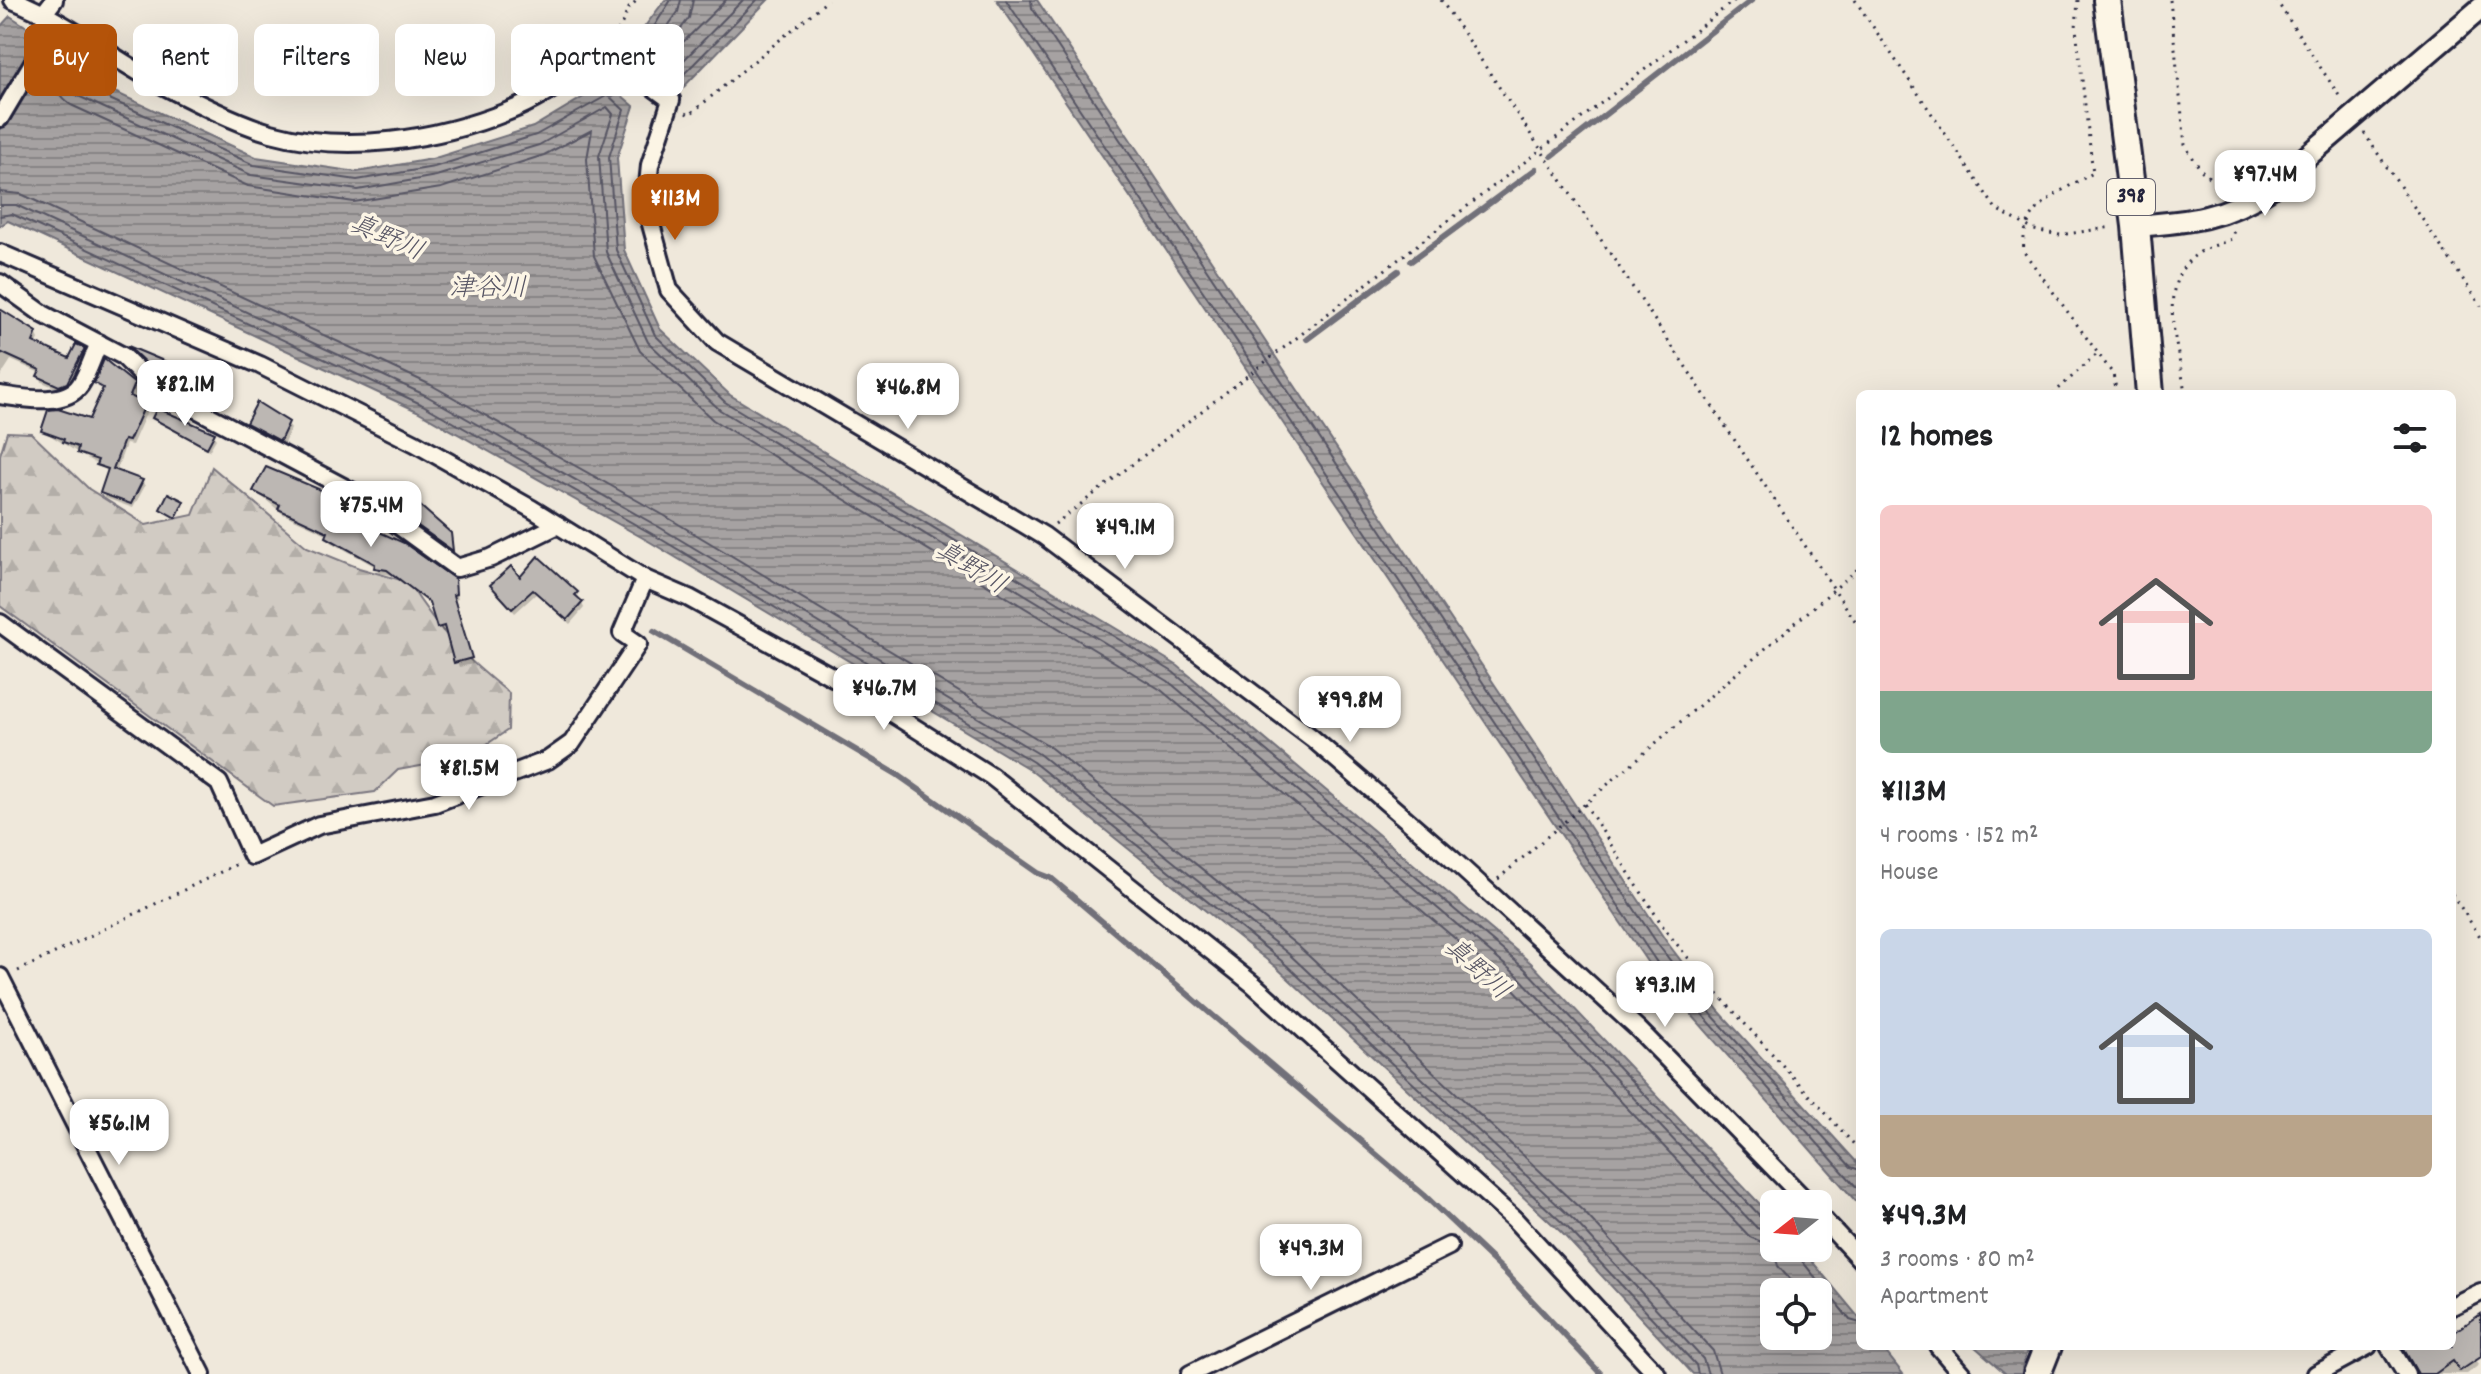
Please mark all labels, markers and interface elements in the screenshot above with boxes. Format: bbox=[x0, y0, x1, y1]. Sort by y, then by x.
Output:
chip: Buy bbox=[24, 24, 117, 96]
chip: Rent bbox=[133, 24, 238, 96]
chip: Filters bbox=[254, 24, 379, 96]
chip: New bbox=[395, 24, 495, 96]
chip: Apartment bbox=[511, 24, 684, 96]
pin: ¥97.4M bbox=[2200, 150, 2330, 218]
text: ¥97.4M bbox=[2233, 157, 2297, 194]
pin: ¥113M bbox=[619, 174, 731, 242]
road number: 398 bbox=[2107, 179, 2155, 215]
text: ¥113M bbox=[650, 181, 700, 218]
water label: 真野川 bbox=[343, 206, 429, 272]
water label: 津谷川 bbox=[449, 271, 527, 308]
pin: ¥82.1M bbox=[120, 360, 250, 428]
pin: ¥46.8M bbox=[843, 363, 973, 431]
text: ¥82.1M bbox=[155, 367, 215, 404]
text: ¥46.8M bbox=[875, 370, 941, 407]
text: 12 homes bbox=[1880, 414, 1993, 463]
icon: filters bbox=[2388, 416, 2432, 460]
pin: ¥75.4M bbox=[306, 481, 436, 549]
text: ¥75.4M bbox=[339, 488, 403, 525]
pin: ¥49.1M bbox=[1060, 503, 1190, 571]
text: ¥49.1M bbox=[1095, 510, 1155, 547]
water label: 真野川 bbox=[927, 533, 1013, 605]
icon: home bbox=[2084, 557, 2228, 701]
pin: ¥46.7M bbox=[819, 664, 949, 732]
text: ¥46.7M bbox=[851, 671, 917, 708]
pin: ¥99.8M bbox=[1285, 676, 1415, 744]
text: ¥99.8M bbox=[1317, 683, 1383, 720]
pin: ¥81.5M bbox=[404, 744, 534, 812]
text: ¥81.5M bbox=[439, 751, 499, 788]
text: ¥113M bbox=[1880, 769, 1946, 818]
text: 4 rooms · 152 m² bbox=[1880, 818, 2039, 855]
text: House bbox=[1880, 855, 1938, 892]
water label: 真野川 bbox=[1435, 930, 1517, 1010]
pin: ¥93.1M bbox=[1600, 961, 1730, 1029]
text: ¥93.1M bbox=[1634, 968, 1696, 1005]
icon: home bbox=[2084, 981, 2228, 1125]
pin: ¥56.1M bbox=[54, 1099, 184, 1167]
text: ¥56.1M bbox=[88, 1106, 150, 1143]
north arrow bbox=[1760, 1190, 1832, 1262]
map controls bbox=[1760, 1190, 1832, 1350]
text: ¥49.3M bbox=[1880, 1193, 1967, 1242]
pin: ¥49.3M bbox=[1246, 1224, 1376, 1292]
text: ¥49.3M bbox=[1278, 1231, 1344, 1268]
text: 3 rooms · 80 m² bbox=[1880, 1242, 2035, 1279]
button: locate bbox=[1760, 1278, 1832, 1350]
text: Apartment bbox=[1880, 1279, 1989, 1316]

